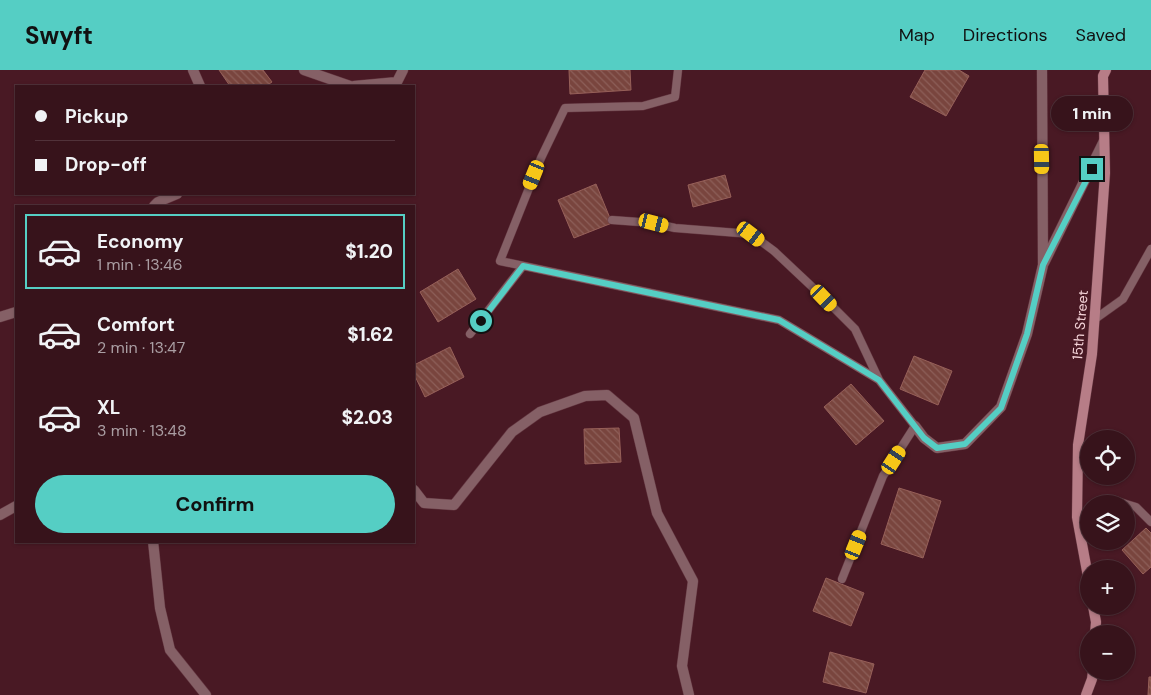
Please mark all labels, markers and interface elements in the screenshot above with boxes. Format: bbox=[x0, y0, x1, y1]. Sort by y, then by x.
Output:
text: Swyft bbox=[25, 20, 93, 51]
text: Map bbox=[899, 23, 935, 47]
text: Directions bbox=[963, 23, 1048, 47]
text: Saved bbox=[1076, 23, 1126, 47]
callout: 1 min bbox=[1051, 97, 1133, 132]
text: 1 min bbox=[1072, 103, 1112, 124]
text: Pickup bbox=[65, 104, 129, 129]
car bbox=[1034, 144, 1049, 174]
text: Drop-off bbox=[65, 152, 147, 177]
car bbox=[521, 158, 546, 192]
route end bbox=[1081, 158, 1103, 180]
car bbox=[637, 212, 670, 234]
car bbox=[734, 219, 767, 249]
icon: car bbox=[37, 229, 82, 274]
text: Economy bbox=[97, 229, 184, 254]
text: $1.20 bbox=[345, 239, 393, 264]
text: 1 min · 13:46 bbox=[97, 254, 183, 275]
car bbox=[808, 282, 839, 314]
street label: 15th Street bbox=[1068, 289, 1092, 361]
route start bbox=[470, 310, 492, 332]
icon: car bbox=[37, 312, 82, 357]
text: Comfort bbox=[97, 312, 175, 337]
text: $1.62 bbox=[347, 322, 393, 347]
text: 2 min · 13:47 bbox=[97, 337, 185, 358]
icon: car bbox=[37, 395, 82, 440]
text: XL bbox=[97, 395, 120, 420]
text: $2.03 bbox=[341, 405, 393, 430]
text: 3 min · 13:48 bbox=[97, 420, 187, 441]
map controls bbox=[1080, 430, 1135, 680]
button: locate bbox=[1080, 430, 1135, 485]
car bbox=[879, 443, 908, 477]
button: Confirm bbox=[35, 475, 395, 533]
button: layers bbox=[1080, 495, 1135, 550]
car bbox=[843, 528, 868, 562]
button: + bbox=[1080, 560, 1135, 615]
button: − bbox=[1080, 625, 1135, 680]

